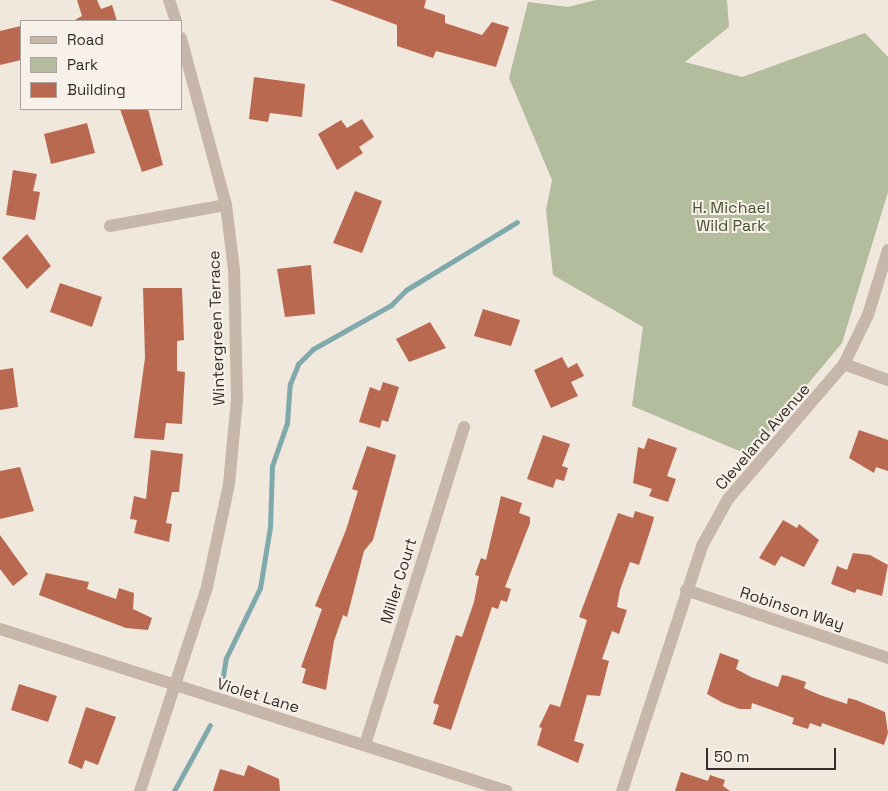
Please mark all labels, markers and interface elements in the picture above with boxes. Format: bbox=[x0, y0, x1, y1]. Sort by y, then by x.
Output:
legend bbox=[20, 20, 182, 110]
text: Road bbox=[67, 30, 104, 49]
text: Park bbox=[67, 55, 98, 74]
text: Building bbox=[67, 80, 126, 99]
park label: H. Michael Wild Park bbox=[692, 198, 770, 236]
street label: Wintergreen Terrace bbox=[205, 250, 229, 406]
street label: Cleveland Avenue bbox=[711, 380, 815, 494]
street label: Miller Court bbox=[377, 536, 421, 626]
street label: Robinson Way bbox=[737, 583, 847, 635]
street label: Violet Lane bbox=[214, 674, 302, 718]
scale bar bbox=[708, 738, 838, 770]
text: 50 m bbox=[714, 747, 749, 766]

